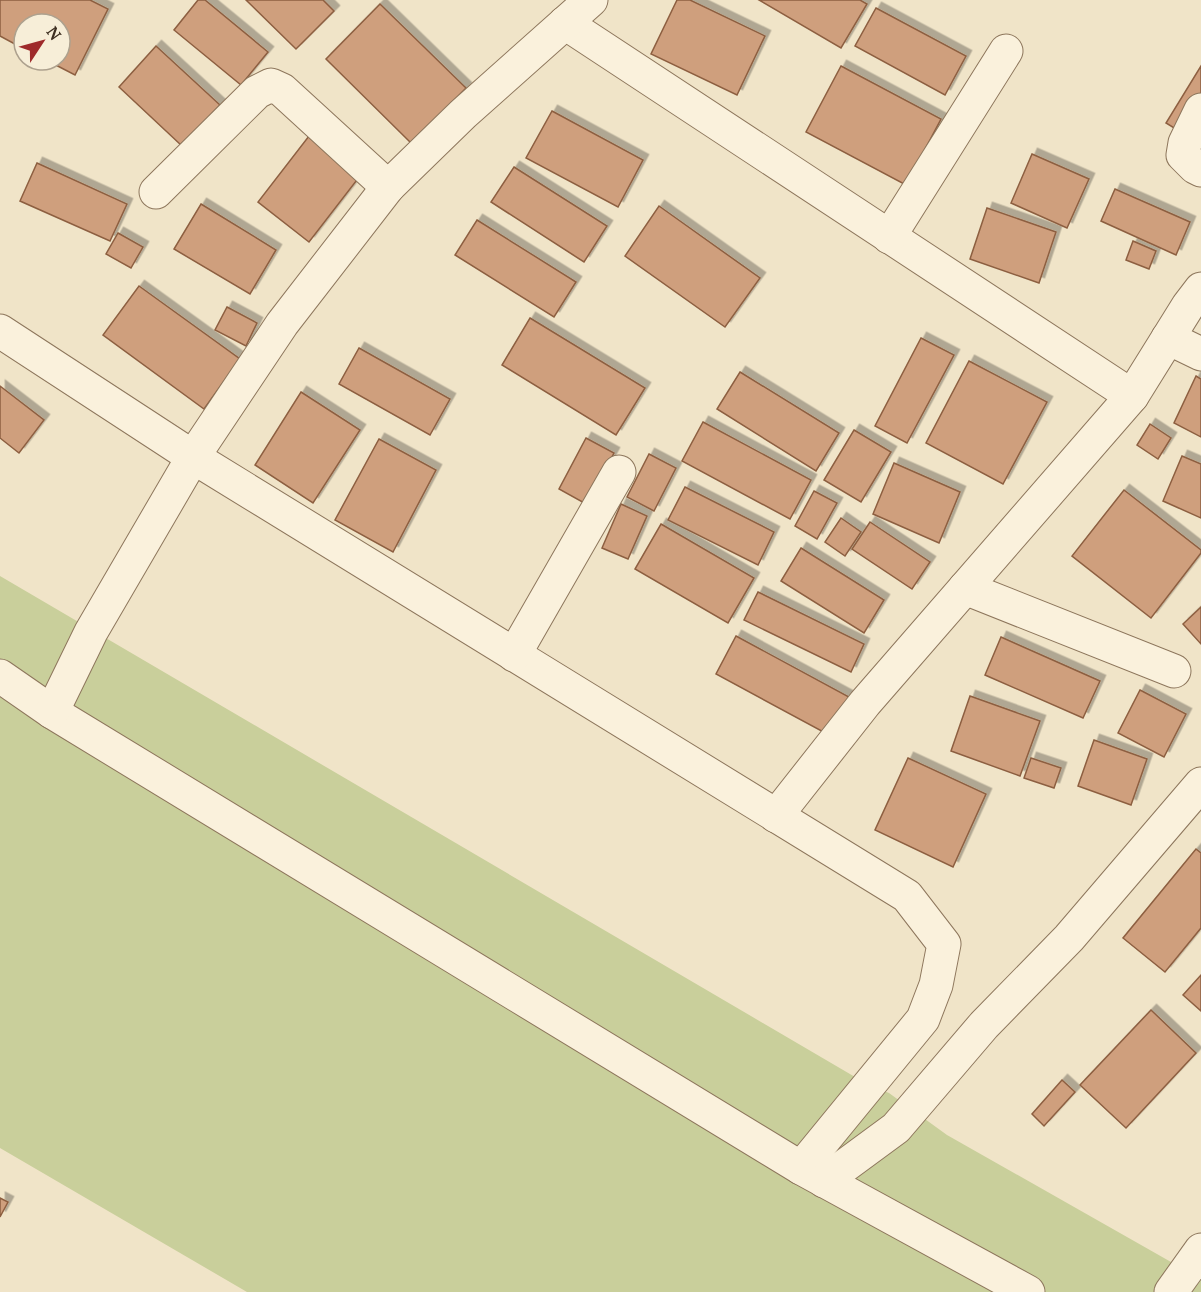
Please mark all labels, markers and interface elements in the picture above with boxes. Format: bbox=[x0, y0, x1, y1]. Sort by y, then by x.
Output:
north arrow bbox=[12, 12, 72, 72]
text: N bbox=[42, 22, 67, 45]

